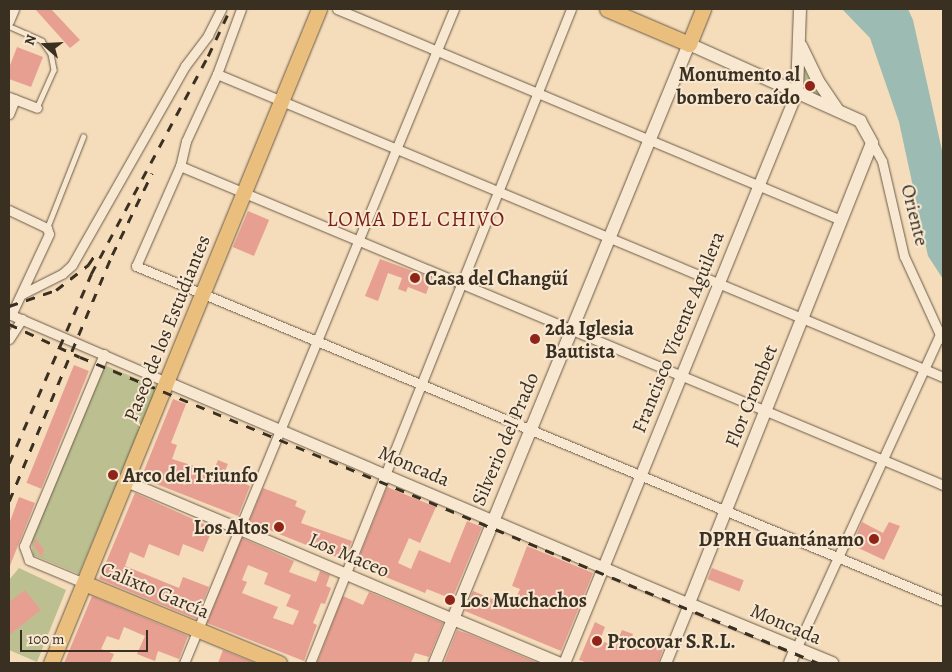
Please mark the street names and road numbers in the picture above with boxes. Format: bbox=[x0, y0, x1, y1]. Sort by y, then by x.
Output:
street label: Oriente bbox=[896, 182, 934, 248]
street label: Francisco Vicente Aguilera bbox=[627, 228, 729, 436]
street label: Paseo de los Estudiantes bbox=[119, 231, 215, 425]
street label: Flor Crombet bbox=[720, 341, 782, 451]
street label: Silverio del Prado bbox=[466, 369, 544, 509]
street label: Moncada bbox=[375, 440, 453, 492]
street label: Los Maceo bbox=[305, 527, 393, 583]
street label: Calixto García bbox=[97, 556, 213, 624]
street label: Moncada bbox=[747, 598, 825, 650]

